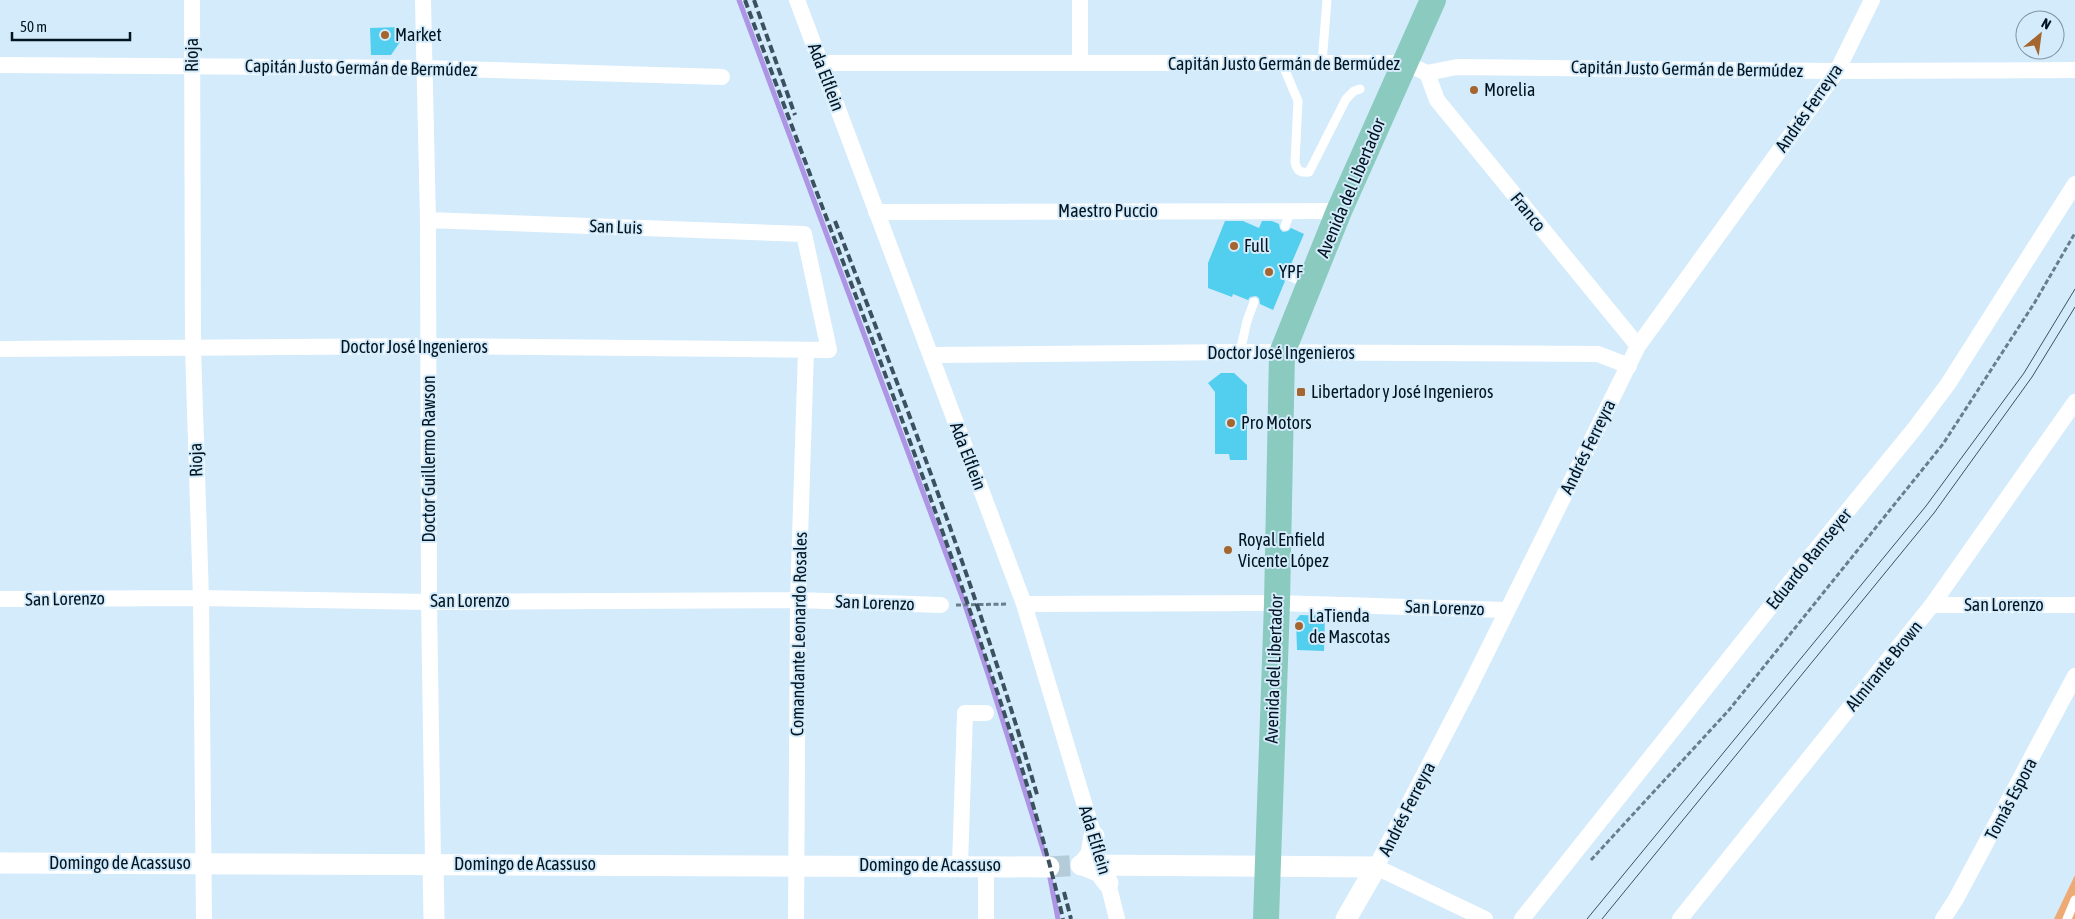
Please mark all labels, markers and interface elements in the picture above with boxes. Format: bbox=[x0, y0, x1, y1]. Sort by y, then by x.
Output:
scale bar bbox=[12, 10, 130, 42]
north arrow bbox=[2015, 10, 2065, 60]
text: N bbox=[2039, 15, 2054, 33]
text: 50 m bbox=[20, 18, 47, 35]
place label: Market bbox=[395, 24, 442, 45]
marker: Market bbox=[379, 29, 391, 41]
street label: Rioja bbox=[181, 38, 202, 72]
street label: Ada Elflein bbox=[804, 40, 849, 114]
street label: Capitán Justo Germán de Bermúdez bbox=[1168, 53, 1401, 74]
street label: Capitán Justo Germán de Bermúdez bbox=[245, 55, 478, 80]
street label: Capitán Justo Germán de Bermúdez bbox=[1571, 56, 1804, 81]
street label: Andrés Ferreyra bbox=[1771, 60, 1847, 156]
place label: Morelia bbox=[1484, 79, 1535, 100]
marker: Morelia bbox=[1468, 84, 1480, 96]
street label: Avenida del Libertador bbox=[1312, 114, 1390, 261]
street label: Franco bbox=[1506, 188, 1550, 235]
street label: Maestro Puccio bbox=[1058, 200, 1158, 221]
street label: San Luis bbox=[589, 215, 643, 238]
place label: Full bbox=[1244, 235, 1270, 256]
marker: Full bbox=[1228, 240, 1240, 252]
place label: YPF bbox=[1279, 261, 1304, 282]
marker: YPF bbox=[1263, 266, 1275, 278]
street label: Doctor José Ingenieros bbox=[340, 336, 488, 357]
street label: Doctor José Ingenieros bbox=[1207, 342, 1355, 363]
street label: Doctor Guillermo Rawson bbox=[418, 375, 439, 543]
place label: Libertador y José Ingenieros bbox=[1311, 381, 1493, 402]
marker: Libertador y José Ingenieros bbox=[1295, 386, 1307, 398]
street label: Andrés Ferreyra bbox=[1556, 396, 1620, 498]
place label: Pro Motors bbox=[1241, 412, 1312, 433]
marker: Pro Motors bbox=[1225, 417, 1237, 429]
street label: Ada Elflein bbox=[946, 419, 991, 493]
street label: Rioja bbox=[184, 443, 207, 477]
street label: Eduardo Ramseyer bbox=[1762, 504, 1856, 613]
place label: Royal Enfield Vicente López bbox=[1238, 529, 1329, 571]
street label: Comandante Leonardo Rosales bbox=[786, 532, 811, 736]
marker: Royal Enfield Vicente López bbox=[1222, 544, 1234, 556]
street label: San Lorenzo bbox=[25, 587, 105, 610]
street label: San Lorenzo bbox=[430, 590, 510, 611]
street label: San Lorenzo bbox=[835, 591, 915, 614]
street label: Avenida del Libertador bbox=[1260, 593, 1287, 744]
street label: San Lorenzo bbox=[1964, 594, 2044, 615]
street label: San Lorenzo bbox=[1405, 596, 1485, 619]
place label: LaTienda de Mascotas bbox=[1309, 605, 1390, 647]
street label: Almirante Brown bbox=[1841, 616, 1926, 715]
marker: LaTienda de Mascotas bbox=[1293, 620, 1305, 632]
street label: Tomás Espora bbox=[1980, 754, 2041, 843]
street label: Andrés Ferreyra bbox=[1374, 758, 1439, 859]
street label: Ada Elflein bbox=[1075, 803, 1116, 877]
street label: Domingo de Acassuso bbox=[49, 852, 191, 873]
street label: Domingo de Acassuso bbox=[454, 853, 596, 874]
street label: Domingo de Acassuso bbox=[859, 854, 1001, 875]

